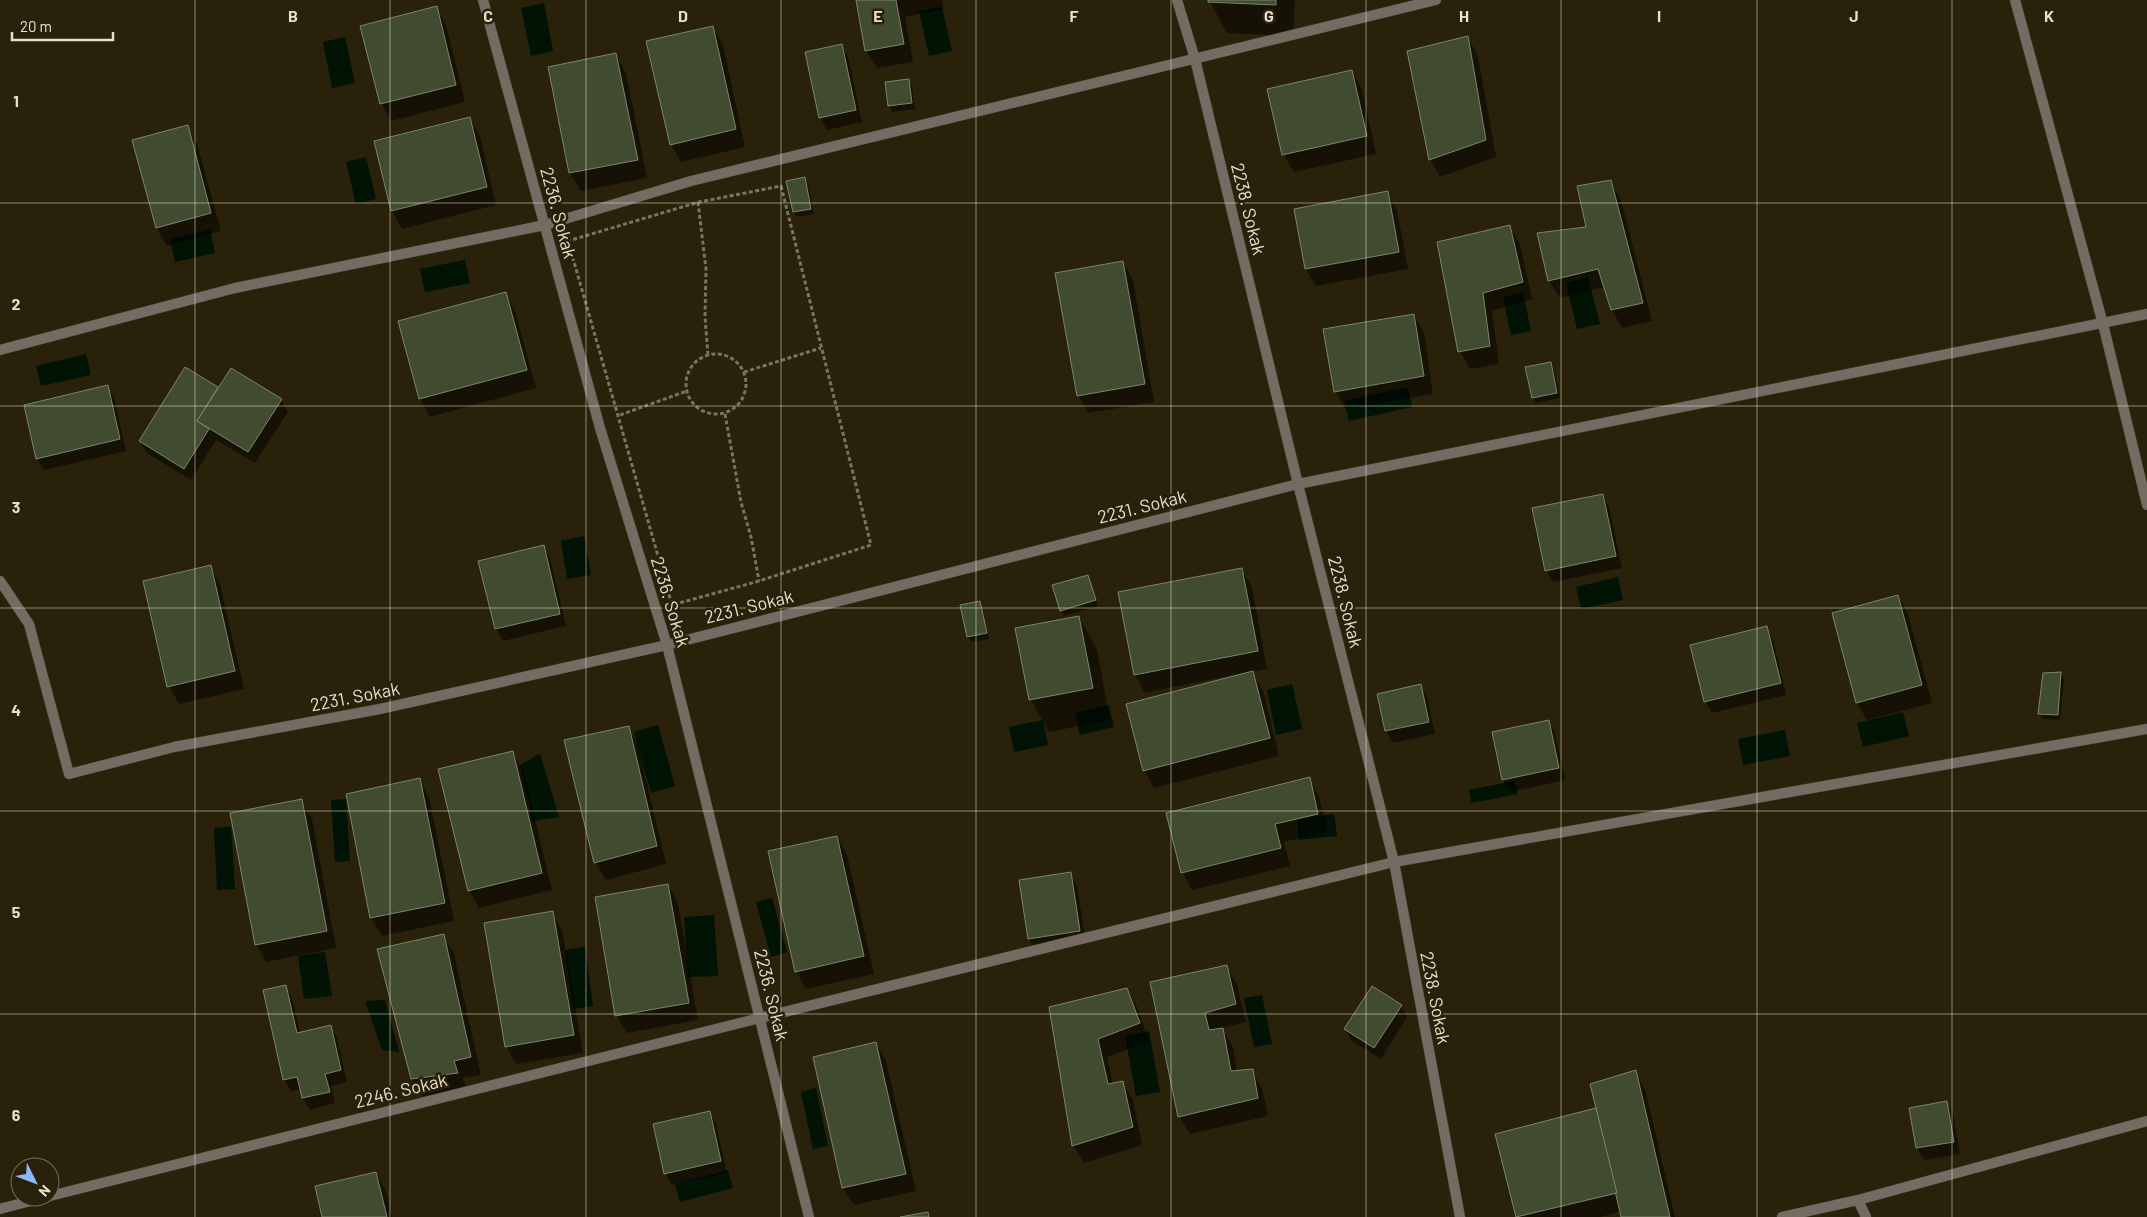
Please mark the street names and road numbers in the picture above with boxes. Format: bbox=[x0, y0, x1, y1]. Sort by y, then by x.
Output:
street label: 2238. Sokak bbox=[1227, 161, 1271, 257]
street label: 2236. Sokak bbox=[536, 165, 582, 261]
street label: 2231. Sokak bbox=[1095, 484, 1188, 528]
street label: 2236. Sokak bbox=[647, 554, 695, 650]
street label: 2238. Sokak bbox=[1324, 554, 1368, 650]
street label: 2231. Sokak bbox=[702, 584, 795, 628]
street label: 2231. Sokak bbox=[308, 677, 401, 715]
street label: 2236. Sokak bbox=[750, 947, 794, 1043]
street label: 2238. Sokak bbox=[1416, 950, 1456, 1046]
street label: 2246. Sokak bbox=[352, 1068, 449, 1112]

